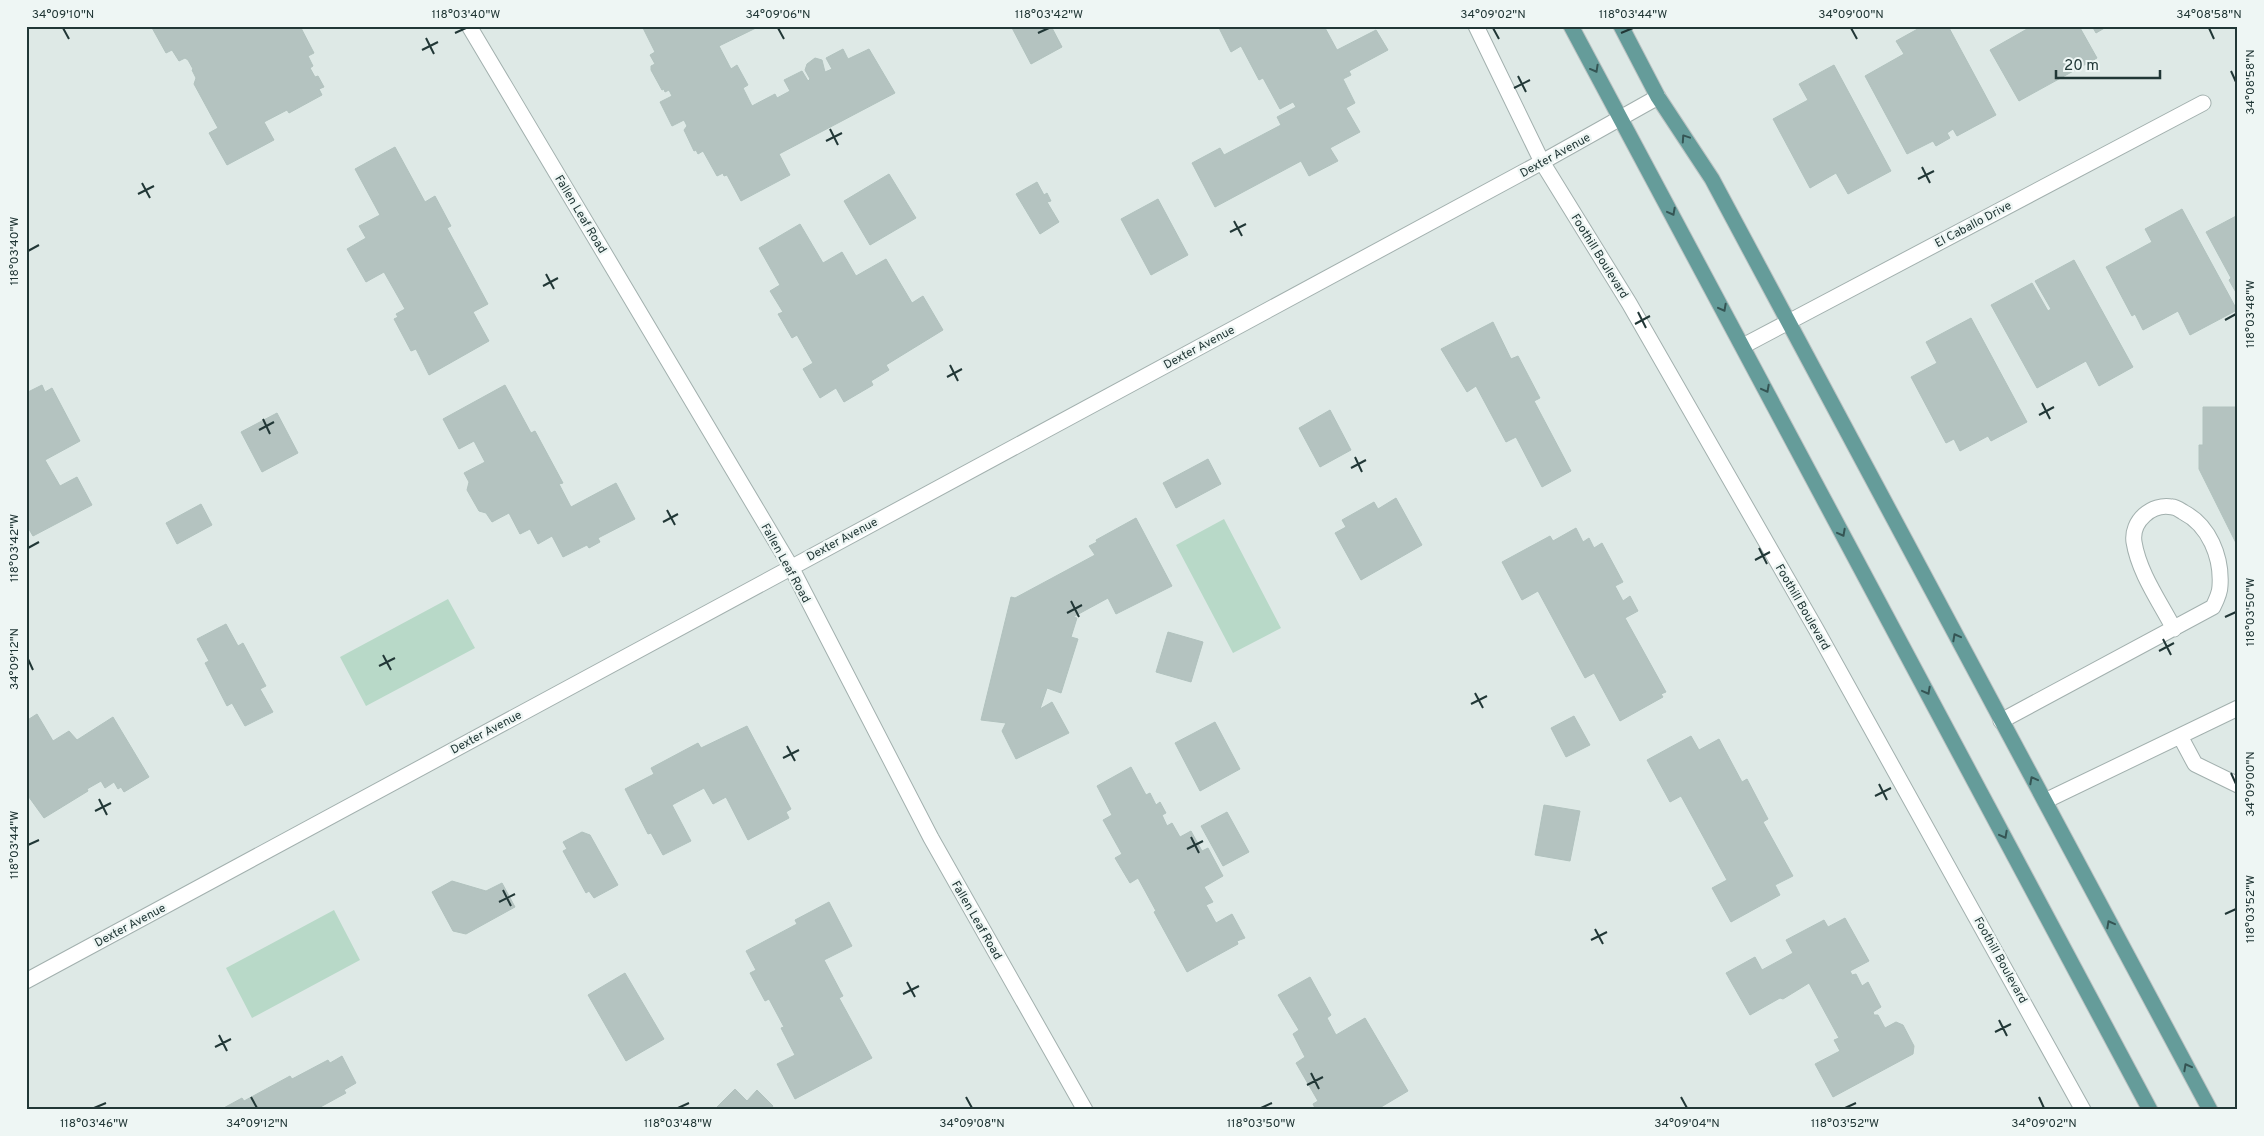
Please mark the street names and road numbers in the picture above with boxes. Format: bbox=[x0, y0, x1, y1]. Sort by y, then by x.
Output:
street label: Dexter Avenue bbox=[1517, 130, 1594, 182]
street label: Fallen Leaf Road bbox=[550, 172, 610, 257]
street label: El Caballo Drive bbox=[1932, 198, 2015, 252]
street label: Foothill Boulevard bbox=[1567, 211, 1632, 302]
street label: Dexter Avenue bbox=[1161, 322, 1238, 373]
street label: Dexter Avenue bbox=[804, 514, 881, 565]
street label: Fallen Leaf Road bbox=[757, 521, 814, 606]
street label: Foothill Boulevard bbox=[1771, 562, 1833, 653]
street label: Dexter Avenue bbox=[448, 707, 525, 758]
street label: Fallen Leaf Road bbox=[947, 878, 1005, 963]
street label: Dexter Avenue bbox=[92, 900, 169, 951]
street label: Foothill Boulevard bbox=[1970, 914, 2031, 1007]

